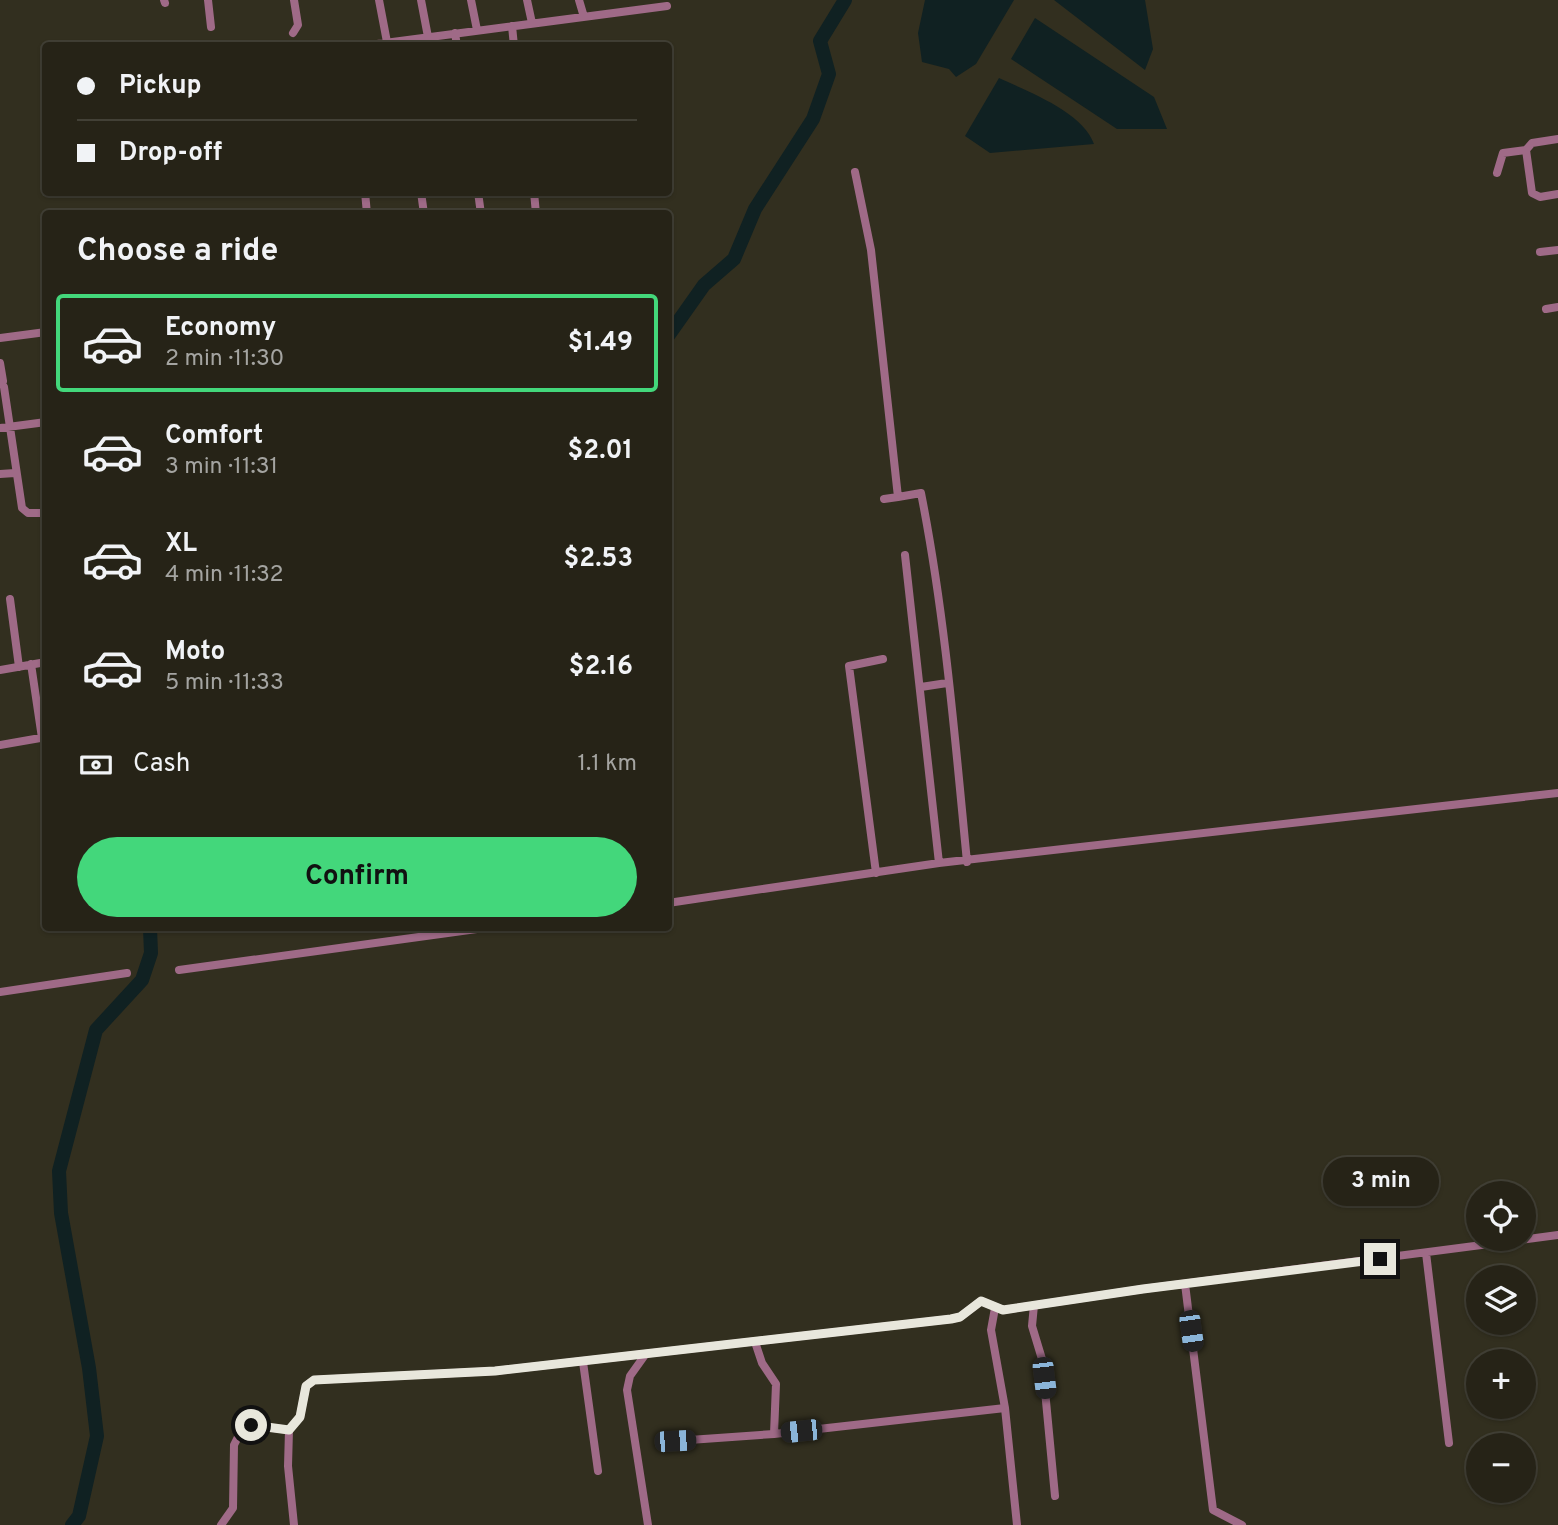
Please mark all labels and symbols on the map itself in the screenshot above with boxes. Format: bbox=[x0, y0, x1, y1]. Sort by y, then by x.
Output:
callout: 3 min bbox=[1322, 1158, 1438, 1206]
route end bbox=[1364, 1243, 1396, 1275]
car bbox=[1178, 1309, 1205, 1353]
car bbox=[1032, 1356, 1057, 1400]
route start bbox=[235, 1409, 267, 1441]
car bbox=[780, 1418, 823, 1444]
car bbox=[654, 1429, 697, 1453]

